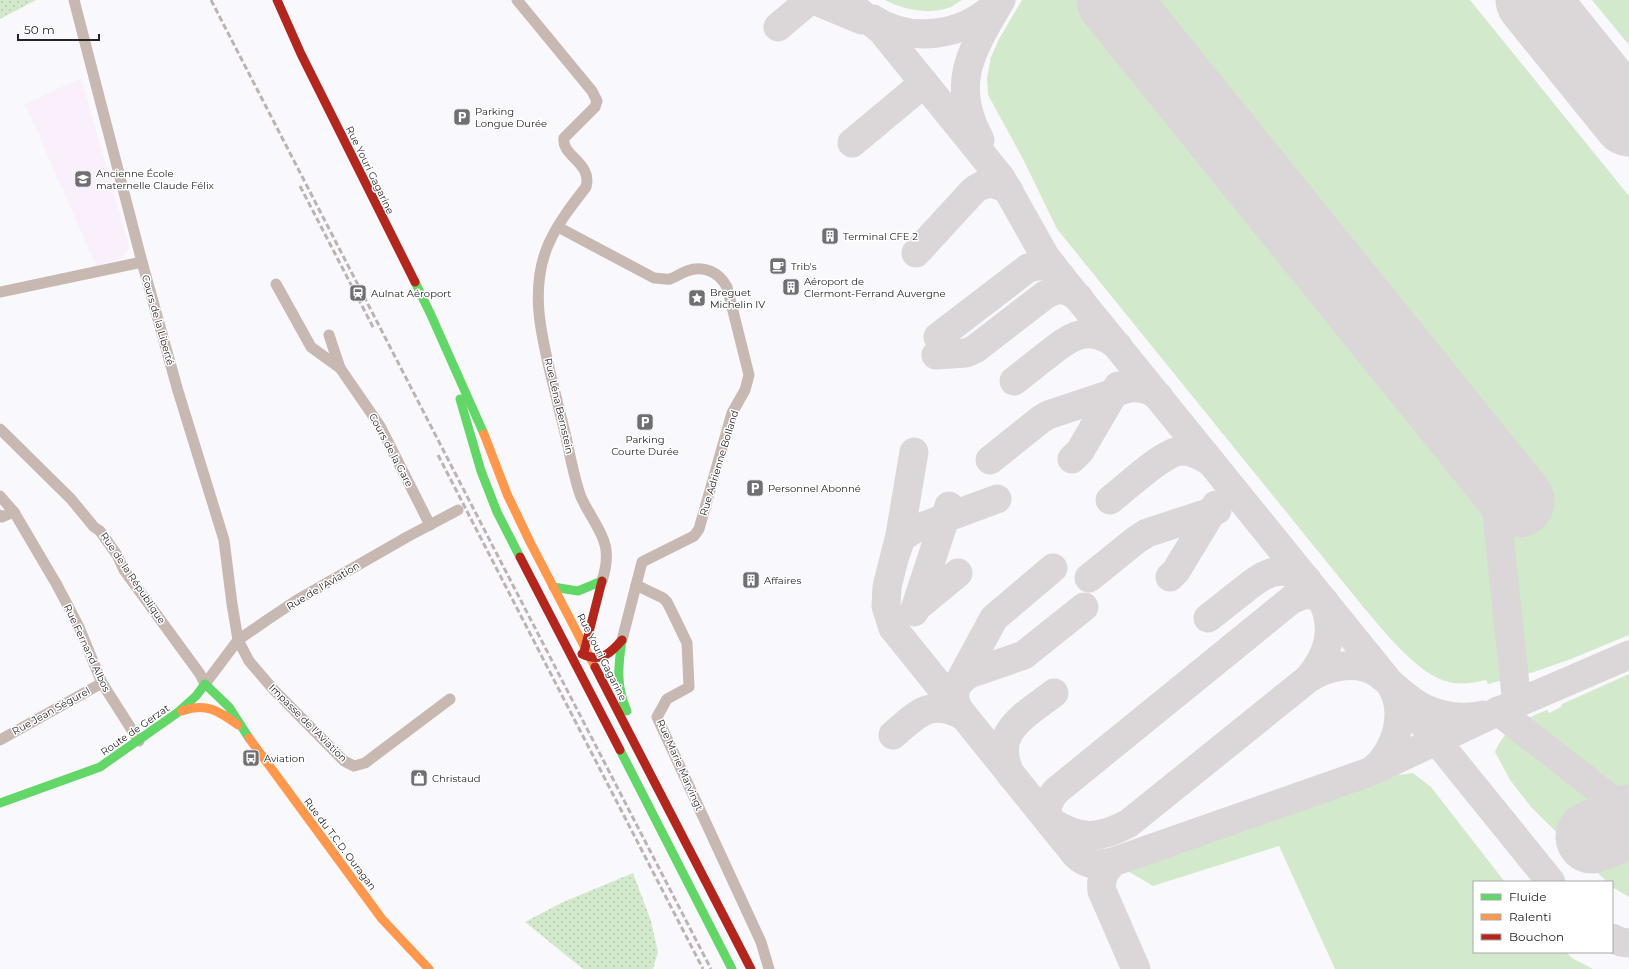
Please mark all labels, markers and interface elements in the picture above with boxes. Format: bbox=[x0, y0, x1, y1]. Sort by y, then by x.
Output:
scale bar bbox=[18, 16, 99, 42]
text: 50 m bbox=[24, 22, 55, 37]
place label: Parking Longue Durée bbox=[475, 105, 547, 130]
parking icon: Parking Longue Durée bbox=[452, 107, 472, 127]
street label: Rue Youri Gagarine bbox=[343, 124, 397, 216]
place label: Ancienne École maternelle Claude Félix bbox=[96, 167, 215, 192]
school or university icon: Ancienne École maternelle Claude Félix bbox=[73, 169, 93, 189]
building icon: Terminal CFE 2 bbox=[820, 226, 840, 246]
place label: Terminal CFE 2 bbox=[843, 230, 918, 243]
cafe icon: Trib's bbox=[768, 256, 788, 276]
place label: Trib's bbox=[791, 260, 817, 273]
street label: Cours de la Liberté bbox=[139, 273, 177, 367]
place label: Aéroport de Clermont-Ferrand Auvergne bbox=[804, 275, 946, 300]
building icon: Aéroport de Clermont-Ferrand Auvergne bbox=[781, 277, 801, 297]
station icon: Aulnat Aéroport bbox=[348, 283, 368, 303]
place label: Breguet Michelin IV bbox=[710, 286, 765, 311]
place label: Aulnat Aéroport bbox=[371, 287, 451, 300]
place icon: Breguet Michelin IV bbox=[687, 288, 707, 308]
street label: Rue Léna Bernstein bbox=[542, 357, 576, 455]
street label: Rue Adrienne Bolland bbox=[697, 409, 741, 517]
street label: Cours de la Gare bbox=[366, 411, 416, 489]
parking icon: Parking Courte Durée bbox=[635, 412, 655, 432]
place label: Parking Courte Durée bbox=[611, 433, 679, 458]
parking icon: Personnel Abonné bbox=[745, 478, 765, 498]
place label: Personnel Abonné bbox=[768, 482, 861, 495]
street label: Rue de la République bbox=[97, 530, 169, 626]
street label: Rue de l'Aviation bbox=[284, 559, 362, 613]
building icon: Affaires bbox=[741, 570, 761, 590]
place label: Affaires bbox=[764, 574, 801, 587]
street label: Rue Fernand Albos bbox=[61, 602, 113, 694]
street label: Rue Youri Gagarine bbox=[574, 611, 630, 703]
street label: Impasse de l'Aviation bbox=[267, 682, 349, 764]
street label: Rue Jean Ségurel bbox=[10, 684, 92, 738]
street label: Route de Gerzat bbox=[98, 701, 172, 759]
street label: Rue Marie Marvingt bbox=[654, 717, 706, 813]
bus stop icon: Aviation bbox=[241, 748, 261, 768]
place label: Aviation bbox=[264, 752, 305, 764]
shop icon: Christaud bbox=[409, 768, 429, 788]
place label: Christaud bbox=[432, 772, 481, 785]
street label: Rue du T.C.D. Ouragan bbox=[301, 795, 379, 893]
legend bbox=[1473, 881, 1613, 953]
text: Fluide bbox=[1509, 889, 1547, 904]
text: Ralenti bbox=[1509, 909, 1551, 924]
text: Bouchon bbox=[1509, 929, 1564, 944]

